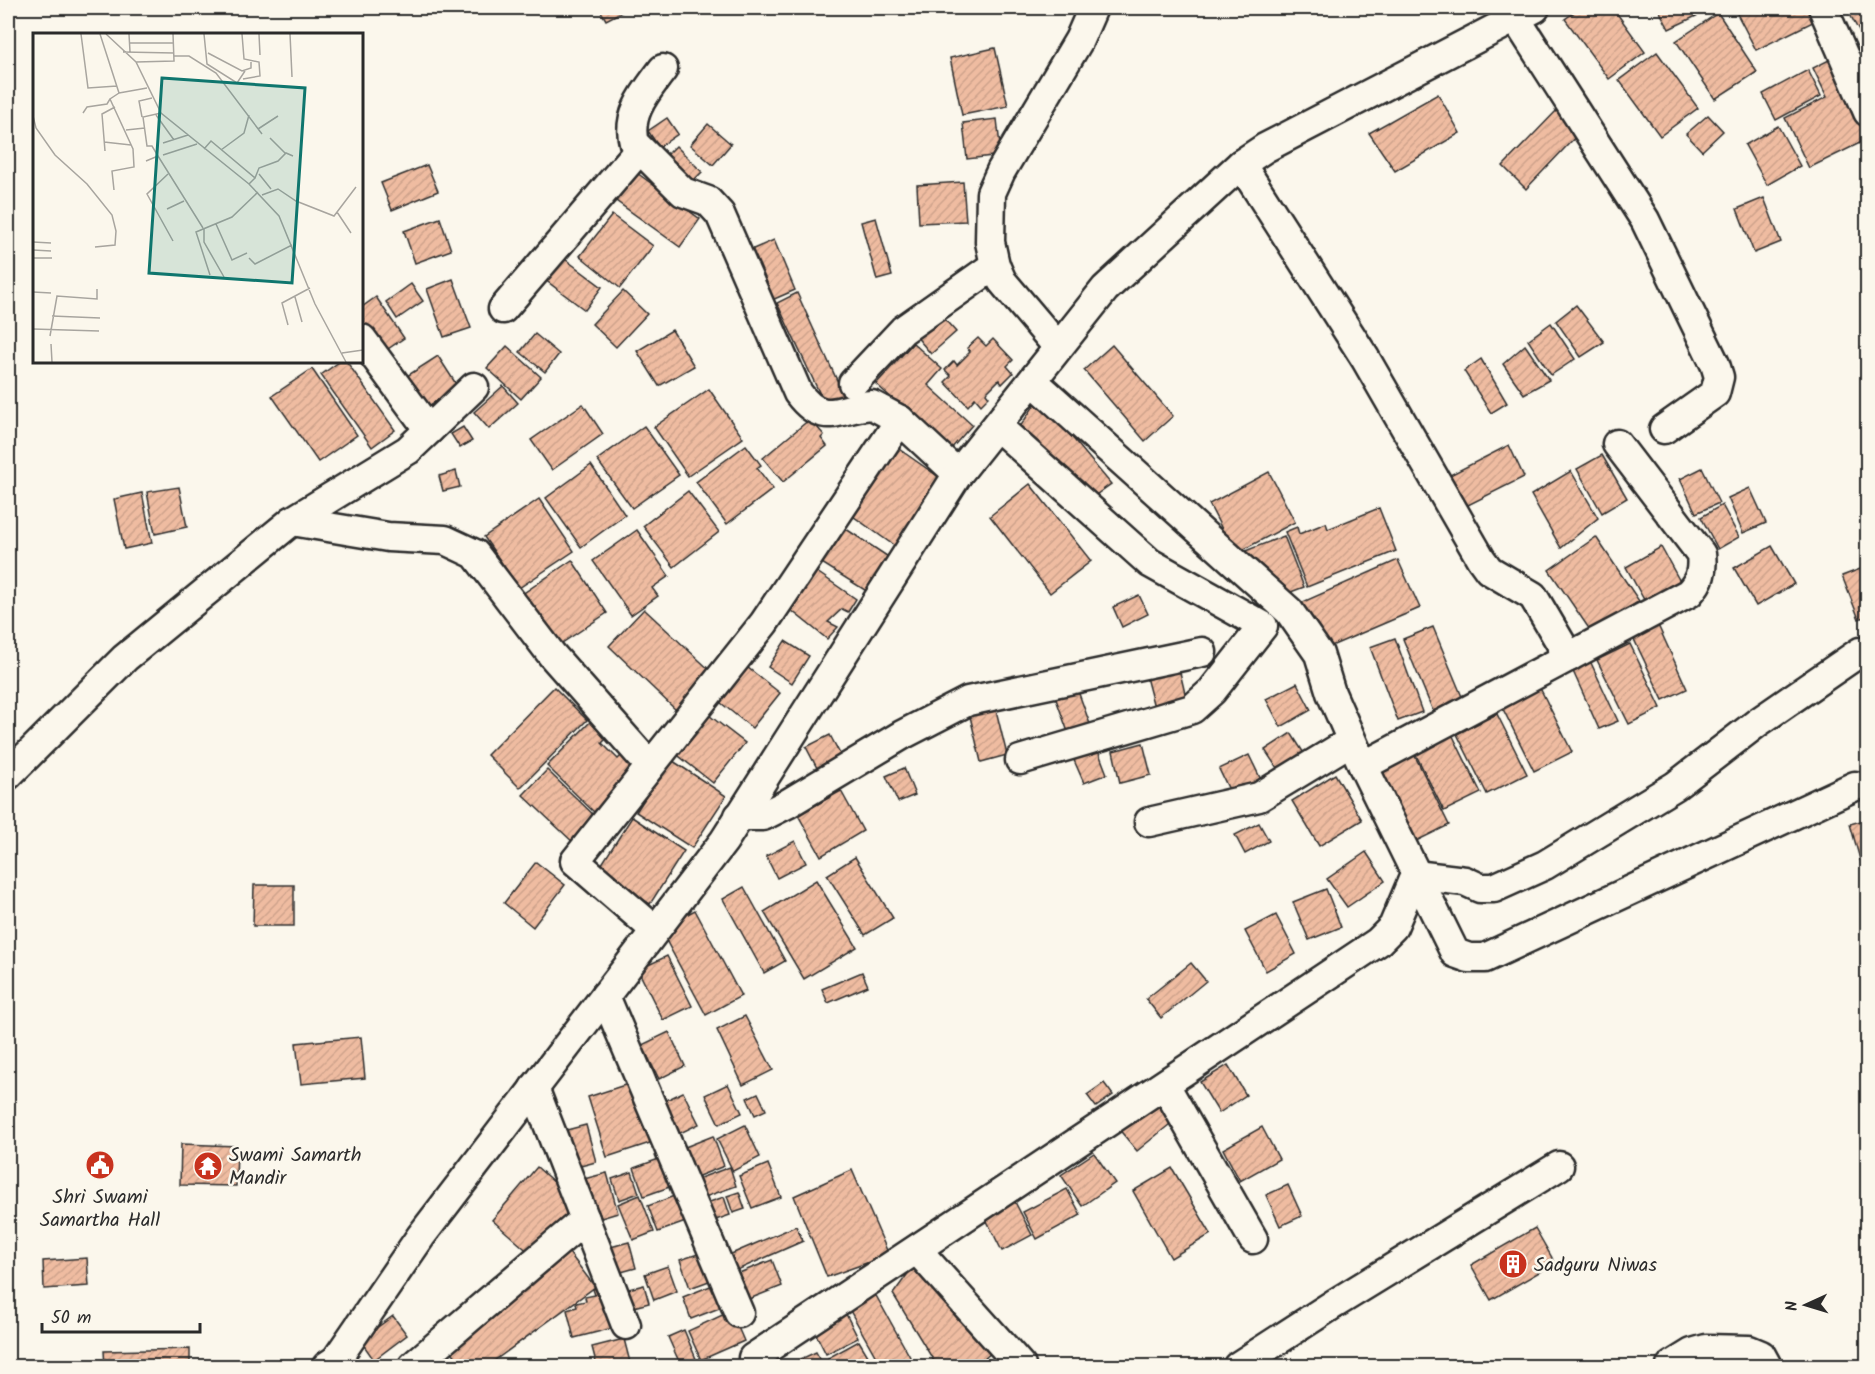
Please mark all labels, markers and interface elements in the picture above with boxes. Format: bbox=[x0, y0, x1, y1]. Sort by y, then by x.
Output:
inset map bbox=[33, 33, 363, 363]
place label: Swami Samarth Mandir bbox=[229, 1140, 362, 1195]
public building icon: Shri Swami Samartha Hall bbox=[84, 1149, 116, 1181]
temple icon: Swami Samarth Mandir bbox=[192, 1150, 224, 1182]
place label: Shri Swami Samartha Hall bbox=[40, 1182, 160, 1237]
building icon: Sadguru Niwas bbox=[1497, 1248, 1529, 1280]
place label: Sadguru Niwas bbox=[1534, 1250, 1657, 1282]
north arrow bbox=[1776, 1275, 1836, 1335]
scale bar bbox=[42, 1296, 200, 1334]
text: N bbox=[1780, 1300, 1805, 1312]
text: 50 m bbox=[51, 1304, 91, 1333]

